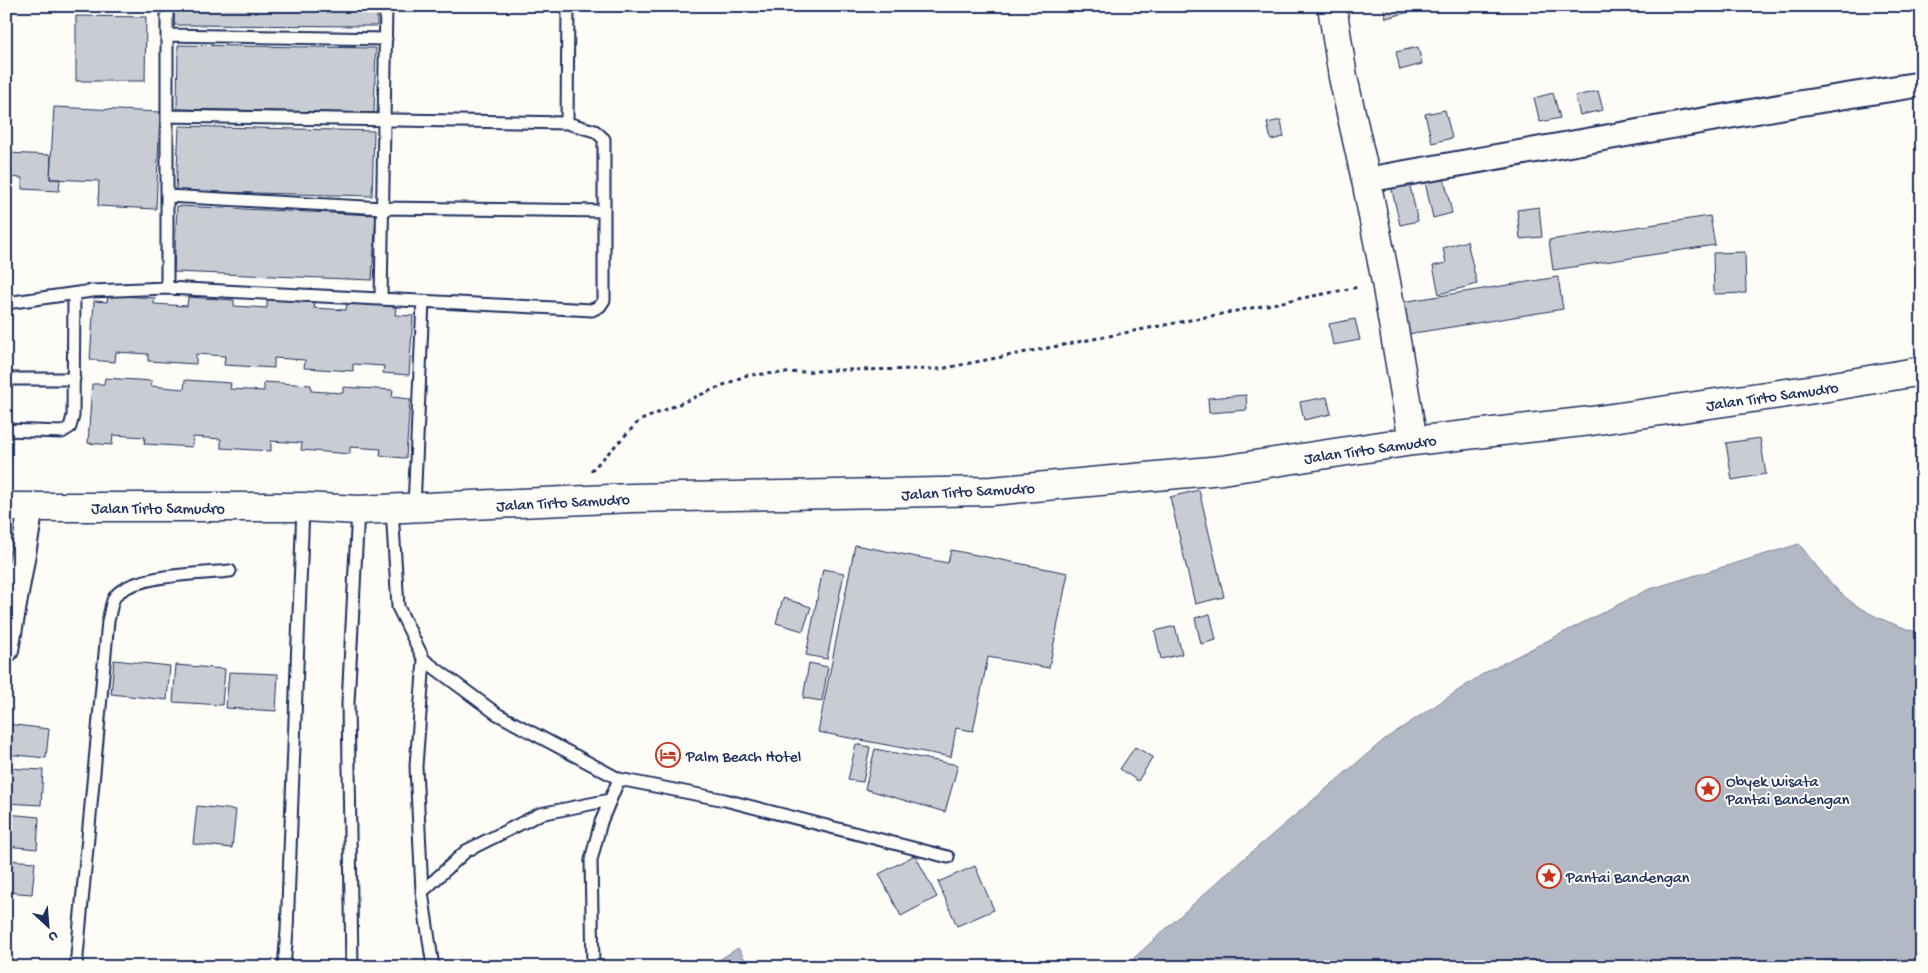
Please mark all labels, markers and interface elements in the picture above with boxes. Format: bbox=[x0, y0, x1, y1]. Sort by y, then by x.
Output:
street label: Jalan Tirto Samudro bbox=[1705, 380, 1840, 417]
street label: Jalan Tirto Samudro bbox=[1303, 433, 1438, 470]
street label: Jalan Tirto Samudro bbox=[901, 481, 1035, 506]
street label: Jalan Tirto Samudro bbox=[496, 492, 630, 517]
street label: Jalan Tirto Samudro bbox=[91, 501, 225, 520]
hotel icon: Palm Beach Hotel bbox=[655, 742, 681, 768]
place label: Palm Beach Hotel bbox=[685, 749, 801, 768]
place label: Obyek Wisata Pantai Bandengan bbox=[1725, 774, 1850, 811]
place icon: Obyek Wisata Pantai Bandengan bbox=[1695, 776, 1721, 802]
place icon: Pantai Bandengan bbox=[1536, 863, 1562, 889]
place label: Pantai Bandengan bbox=[1565, 870, 1690, 889]
north arrow bbox=[22, 900, 72, 950]
text: U bbox=[45, 926, 60, 945]

